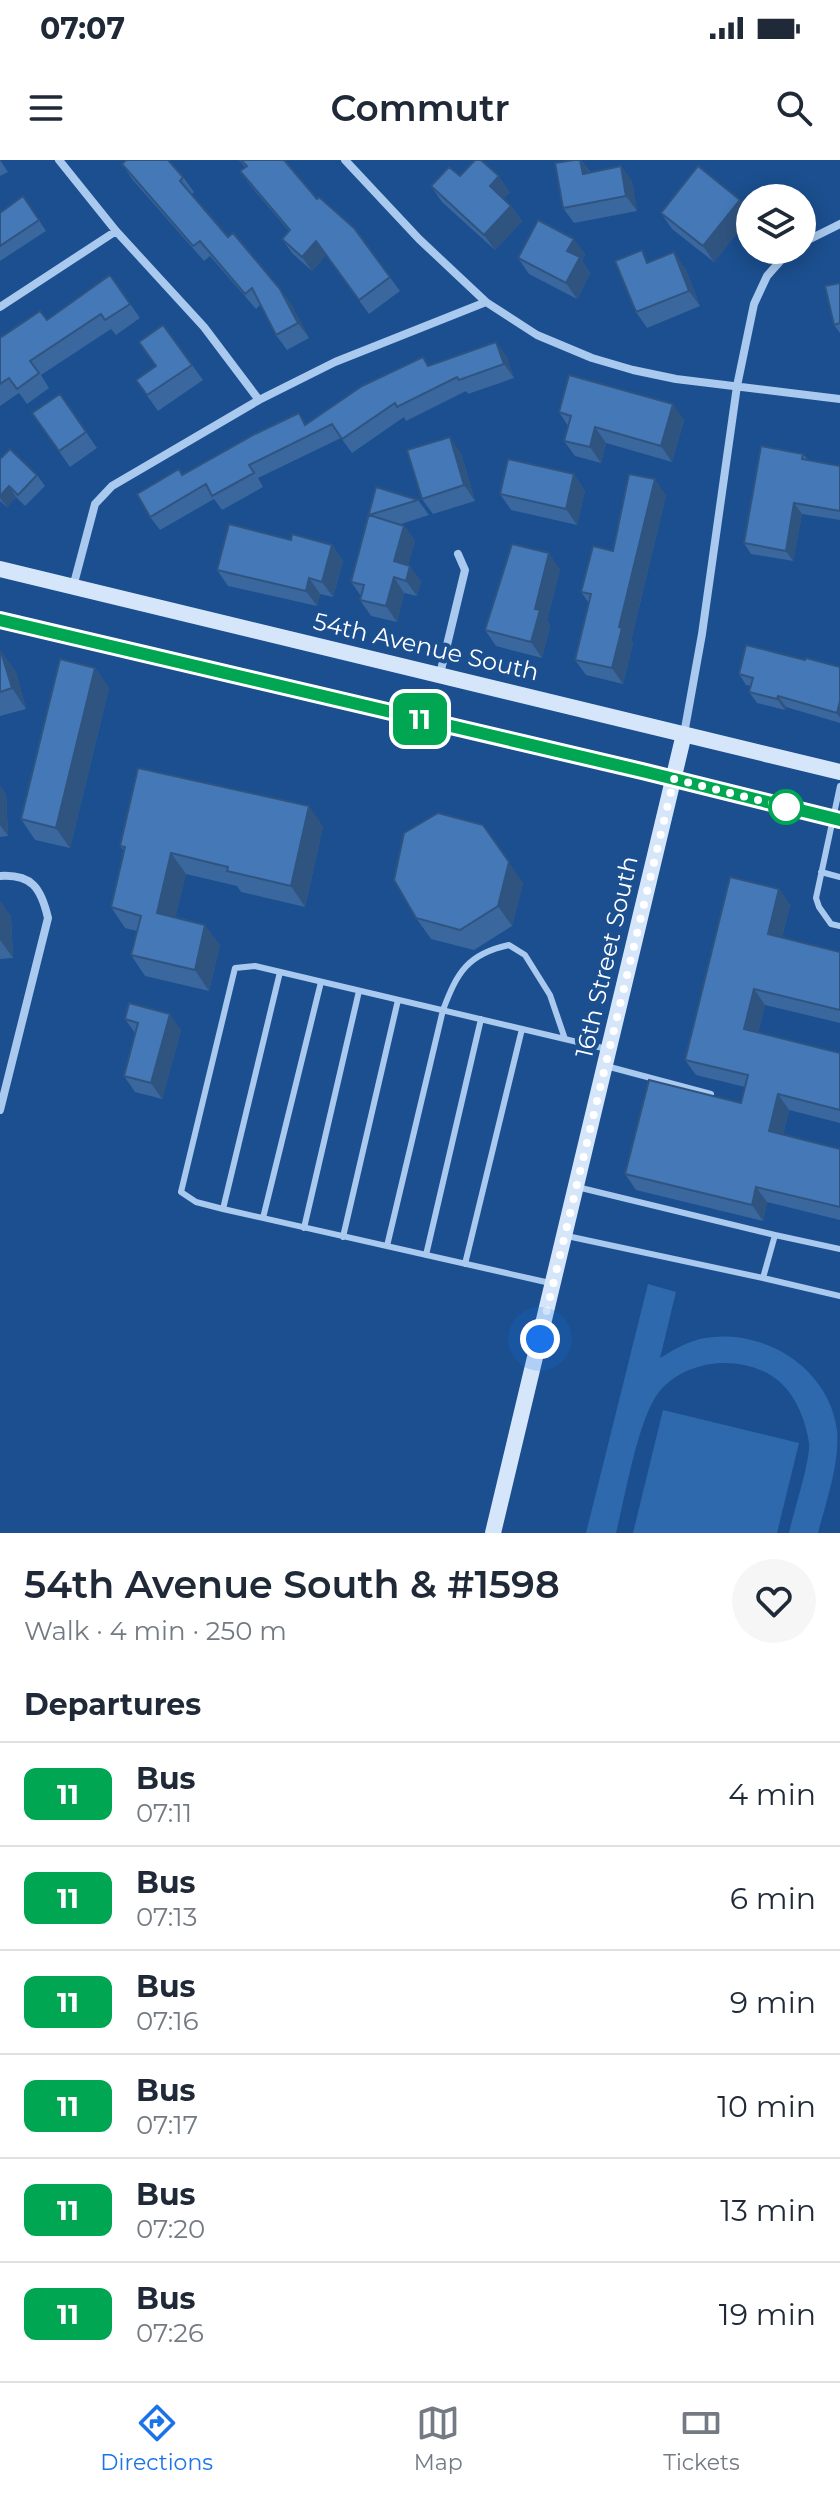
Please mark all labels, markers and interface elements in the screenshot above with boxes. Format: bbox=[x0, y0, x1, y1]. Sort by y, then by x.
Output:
text: 07:07 bbox=[40, 10, 125, 47]
icon: menu bbox=[24, 86, 68, 130]
text: Commutr bbox=[330, 86, 510, 130]
icon: search bbox=[772, 86, 816, 130]
map controls bbox=[736, 184, 816, 264]
button: layers bbox=[736, 184, 816, 264]
street label: 54th Avenue South bbox=[311, 606, 542, 687]
line badge: 11 bbox=[384, 693, 456, 745]
text: 11 bbox=[409, 702, 431, 736]
unlabelled marker bbox=[769, 790, 803, 824]
street label: 16th Street South bbox=[569, 853, 644, 1061]
your location bbox=[520, 1319, 560, 1359]
button: heart bbox=[732, 1559, 816, 1643]
text: 54th Avenue South & #1598 bbox=[24, 1561, 560, 1608]
text: Walk · 4 min · 250 m bbox=[24, 1615, 287, 1647]
text: Departures bbox=[24, 1686, 201, 1723]
text: Bus bbox=[136, 1760, 196, 1797]
text: 4 min bbox=[728, 1776, 816, 1813]
text: 11 bbox=[57, 1777, 79, 1811]
text: 07:11 bbox=[136, 1797, 192, 1829]
text: Bus bbox=[136, 1864, 196, 1901]
text: 6 min bbox=[730, 1880, 816, 1917]
text: 11 bbox=[57, 1881, 79, 1915]
text: 07:13 bbox=[136, 1901, 197, 1933]
text: Bus bbox=[136, 1968, 196, 2005]
text: 9 min bbox=[730, 1984, 816, 2021]
text: 11 bbox=[57, 1985, 79, 2019]
text: 07:16 bbox=[136, 2005, 199, 2037]
text: Bus bbox=[136, 2072, 196, 2109]
text: 10 min bbox=[717, 2088, 816, 2125]
text: 11 bbox=[57, 2089, 79, 2123]
text: 07:17 bbox=[136, 2109, 198, 2141]
text: Bus bbox=[136, 2176, 196, 2213]
text: 13 min bbox=[720, 2192, 816, 2229]
text: 11 bbox=[57, 2193, 79, 2227]
text: 07:20 bbox=[136, 2213, 205, 2245]
text: Bus bbox=[136, 2280, 196, 2317]
text: 19 min bbox=[719, 2296, 816, 2333]
text: 11 bbox=[57, 2297, 79, 2331]
text: 07:26 bbox=[136, 2317, 204, 2349]
tab: Directions bbox=[100, 2401, 213, 2476]
tab: Map bbox=[414, 2401, 463, 2476]
tab: Tickets bbox=[663, 2401, 740, 2476]

